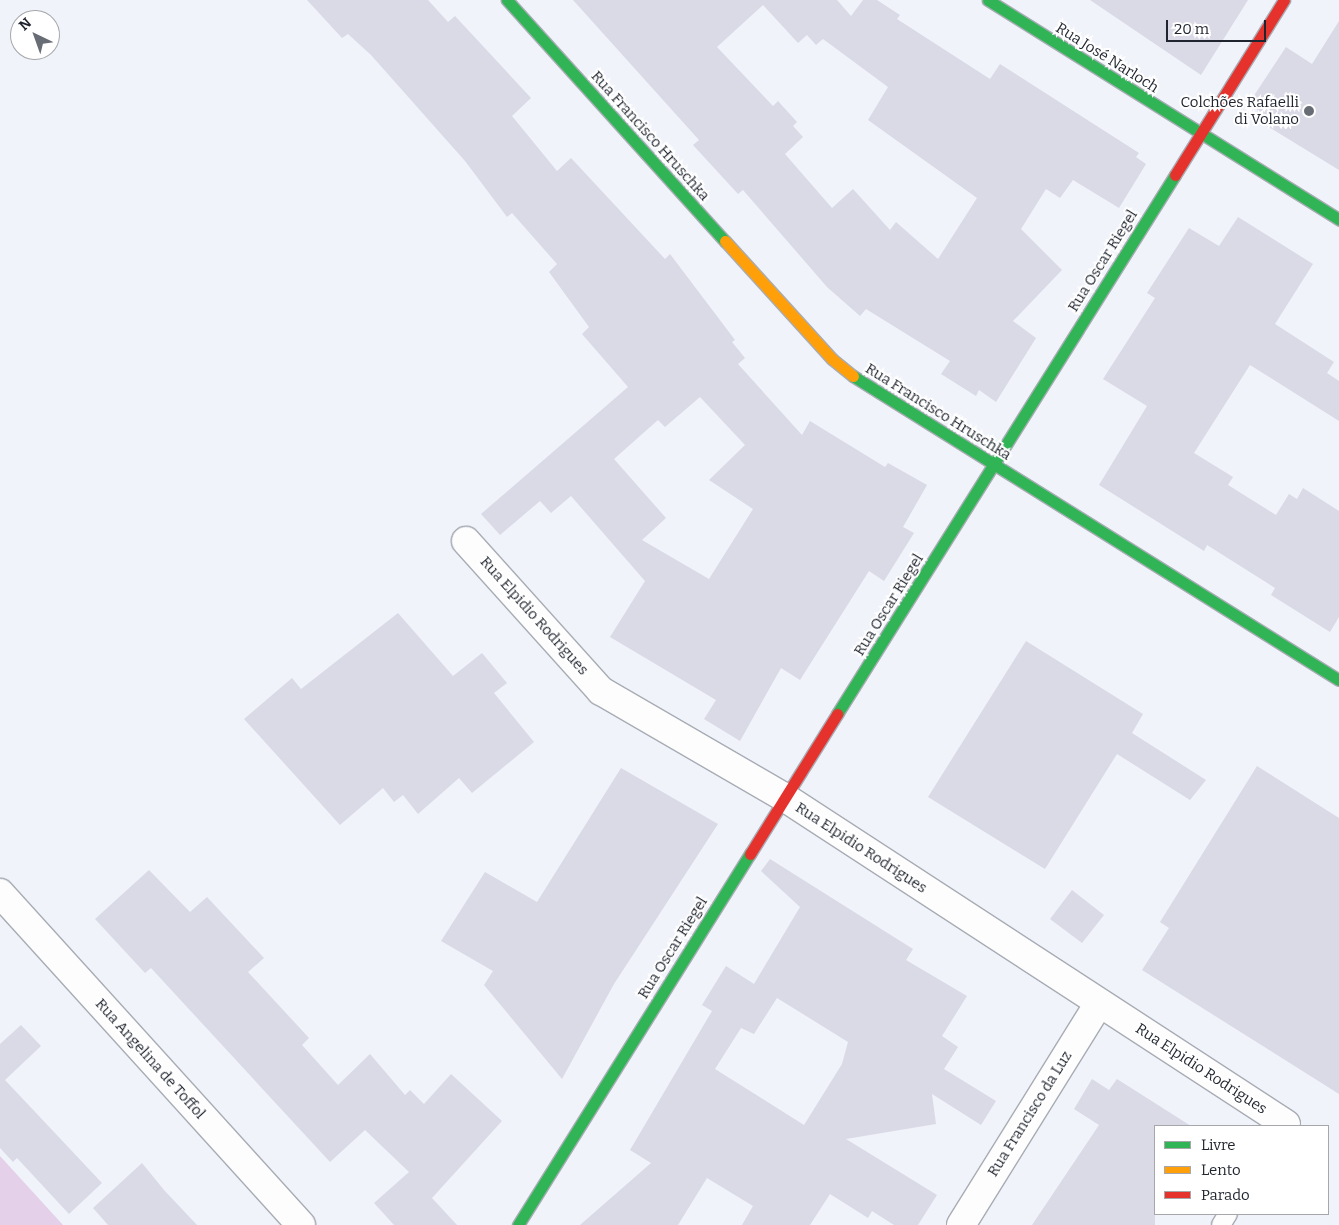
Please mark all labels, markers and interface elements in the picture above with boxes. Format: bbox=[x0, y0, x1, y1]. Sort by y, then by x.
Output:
north arrow bbox=[10, 10, 60, 60]
scale bar bbox=[1169, 10, 1269, 42]
text: N bbox=[16, 14, 35, 34]
street label: Rua José Narloch bbox=[1052, 19, 1162, 97]
text: 20 m bbox=[1174, 20, 1209, 38]
street label: Rua Francisco Hruschka bbox=[587, 67, 713, 205]
place label: Colchões Rafaelli di Volano bbox=[1181, 93, 1299, 128]
marker: Colchões Rafaelli di Volano bbox=[1303, 105, 1315, 117]
street label: Rua Oscar Riegel bbox=[1064, 207, 1142, 315]
street label: Rua Francisco Hruschka bbox=[862, 360, 1014, 464]
street label: Rua Oscar Riegel bbox=[850, 551, 928, 659]
street label: Rua Elpidio Rodrigues bbox=[476, 553, 592, 679]
street label: Rua Elpidio Rodrigues bbox=[792, 799, 930, 897]
street label: Rua Oscar Riegel bbox=[634, 894, 712, 1002]
street label: Rua Angelina de Toffol bbox=[91, 995, 209, 1123]
street label: Rua Elpidio Rodrigues bbox=[1132, 1020, 1270, 1118]
street label: Rua Francisco da Luz bbox=[984, 1048, 1076, 1180]
legend bbox=[1154, 1125, 1329, 1215]
text: Livre bbox=[1201, 1136, 1236, 1154]
text: Lento bbox=[1201, 1161, 1241, 1179]
text: Parado bbox=[1201, 1186, 1250, 1204]

